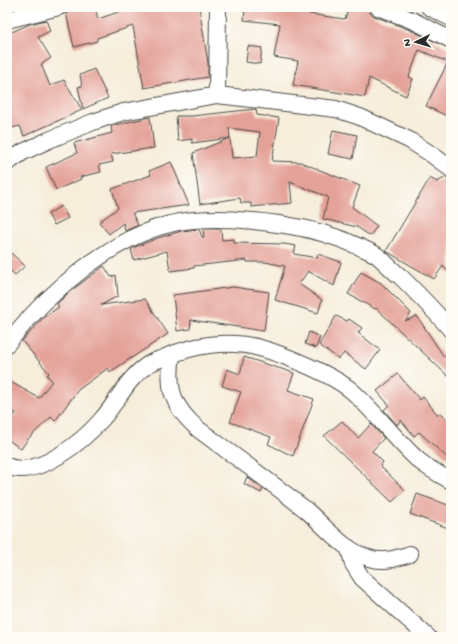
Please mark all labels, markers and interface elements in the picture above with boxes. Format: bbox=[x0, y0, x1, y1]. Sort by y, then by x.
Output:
north arrow bbox=[396, 22, 436, 62]
text: N bbox=[402, 39, 414, 47]

